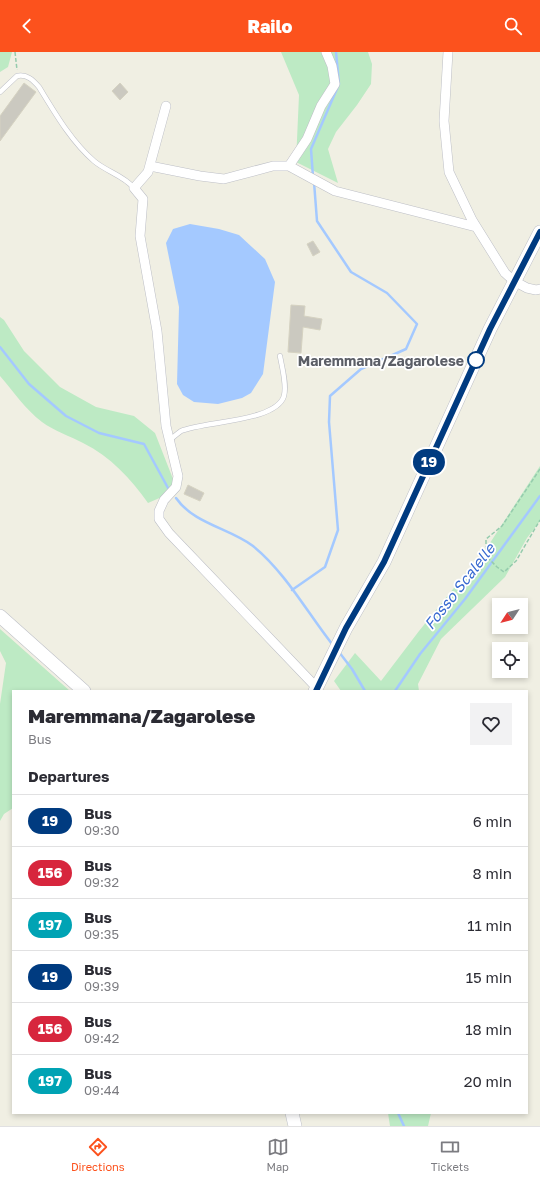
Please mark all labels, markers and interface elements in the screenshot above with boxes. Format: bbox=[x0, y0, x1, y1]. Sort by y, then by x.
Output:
icon: back bbox=[16, 15, 38, 37]
text: Railo bbox=[248, 15, 292, 37]
icon: search bbox=[502, 15, 524, 37]
marker: Maremmana/Zagarolese bbox=[467, 351, 485, 369]
place label: Maremmana/Zagarolese bbox=[298, 352, 464, 369]
line badge: 19 bbox=[411, 449, 447, 475]
text: 19 bbox=[421, 453, 437, 470]
water label: Fosso Scalelle bbox=[420, 538, 499, 633]
north arrow bbox=[492, 598, 528, 634]
map controls bbox=[492, 598, 528, 678]
button: locate bbox=[492, 642, 528, 678]
button: heart bbox=[470, 703, 512, 745]
text: Maremmana/Zagarolese bbox=[28, 704, 255, 727]
text: Bus bbox=[28, 731, 51, 747]
text: Departures bbox=[28, 767, 109, 785]
text: Bus bbox=[84, 804, 112, 822]
text: 19 bbox=[42, 812, 58, 829]
text: 6 min bbox=[473, 812, 512, 830]
text: 09:30 bbox=[84, 822, 120, 838]
text: Bus bbox=[84, 856, 112, 874]
text: 156 bbox=[38, 864, 62, 881]
text: 8 min bbox=[473, 864, 512, 882]
text: 09:32 bbox=[84, 874, 119, 890]
text: Bus bbox=[84, 908, 112, 926]
text: 197 bbox=[38, 916, 62, 933]
text: 11 min bbox=[467, 916, 512, 934]
text: 09:35 bbox=[84, 926, 119, 942]
text: Bus bbox=[84, 960, 112, 978]
text: 19 bbox=[42, 968, 58, 985]
text: 15 min bbox=[466, 968, 512, 986]
text: 09:39 bbox=[84, 978, 119, 994]
text: Bus bbox=[84, 1012, 112, 1030]
text: 156 bbox=[38, 1020, 62, 1037]
text: 18 min bbox=[465, 1020, 512, 1038]
text: 09:42 bbox=[84, 1030, 119, 1046]
text: Bus bbox=[84, 1064, 112, 1082]
text: 197 bbox=[38, 1072, 62, 1089]
text: 20 min bbox=[464, 1072, 512, 1090]
text: 09:44 bbox=[84, 1082, 120, 1098]
tab: Directions bbox=[71, 1136, 125, 1173]
tab: Map bbox=[266, 1136, 289, 1173]
tab: Tickets bbox=[431, 1136, 469, 1173]

